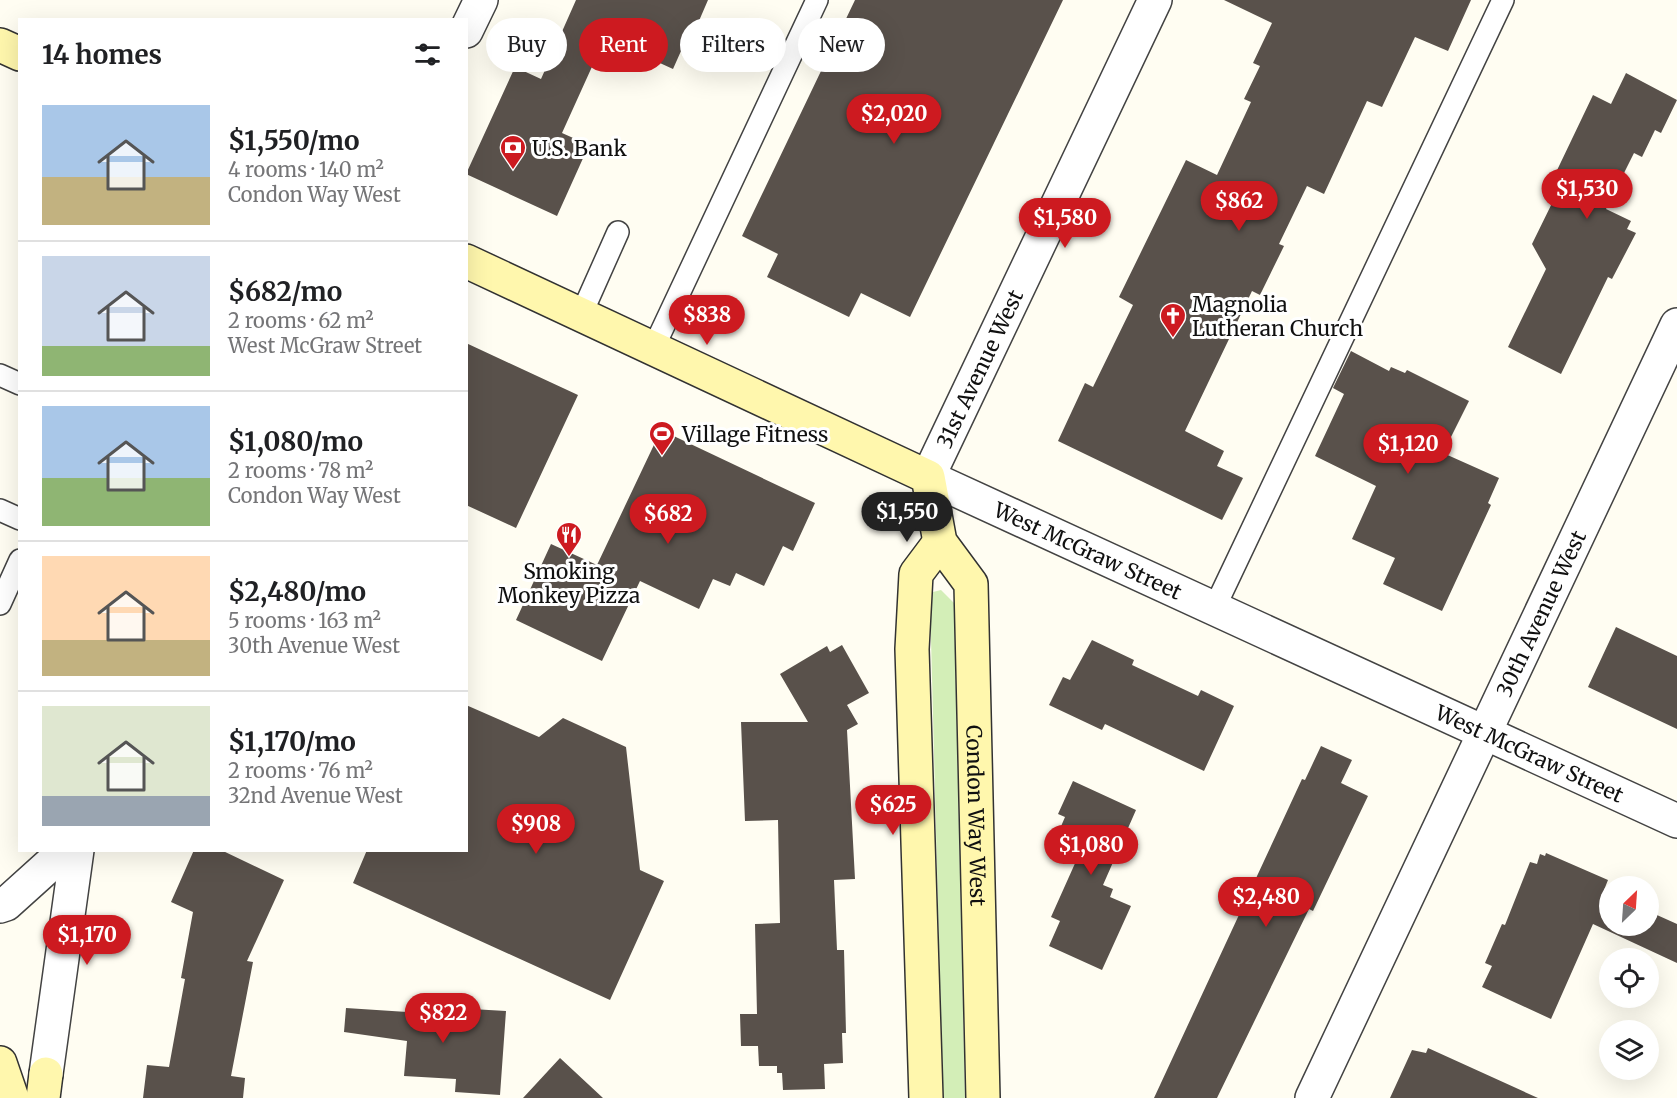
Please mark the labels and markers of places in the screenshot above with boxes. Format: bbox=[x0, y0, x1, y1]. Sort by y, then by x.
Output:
pin: $2,020 bbox=[845, 94, 943, 145]
bank icon: U.S. Bank bbox=[498, 133, 528, 171]
place label: U.S. Bank bbox=[532, 135, 628, 162]
pin: $1,530 bbox=[1538, 169, 1636, 220]
pin: $862 bbox=[1203, 181, 1275, 232]
pin: $1,580 bbox=[1016, 198, 1114, 249]
place label: Magnolia Lutheran Church bbox=[1192, 291, 1363, 342]
pin: $838 bbox=[671, 295, 743, 346]
church icon: Magnolia Lutheran Church bbox=[1158, 301, 1188, 339]
sports icon: Village Fitness bbox=[647, 419, 677, 457]
place label: Village Fitness bbox=[681, 421, 828, 448]
pin: $1,120 bbox=[1359, 424, 1457, 475]
pin: $1,550 bbox=[858, 492, 956, 543]
pin: $682 bbox=[632, 494, 704, 545]
restaurant icon: Smoking Monkey Pizza bbox=[554, 520, 584, 558]
place label: Smoking Monkey Pizza bbox=[498, 558, 640, 609]
pin: $625 bbox=[857, 785, 929, 836]
pin: $908 bbox=[500, 804, 572, 855]
pin: $1,080 bbox=[1042, 825, 1140, 876]
pin: $2,480 bbox=[1217, 877, 1315, 928]
pin: $1,170 bbox=[38, 915, 136, 966]
pin: $822 bbox=[407, 993, 479, 1044]

